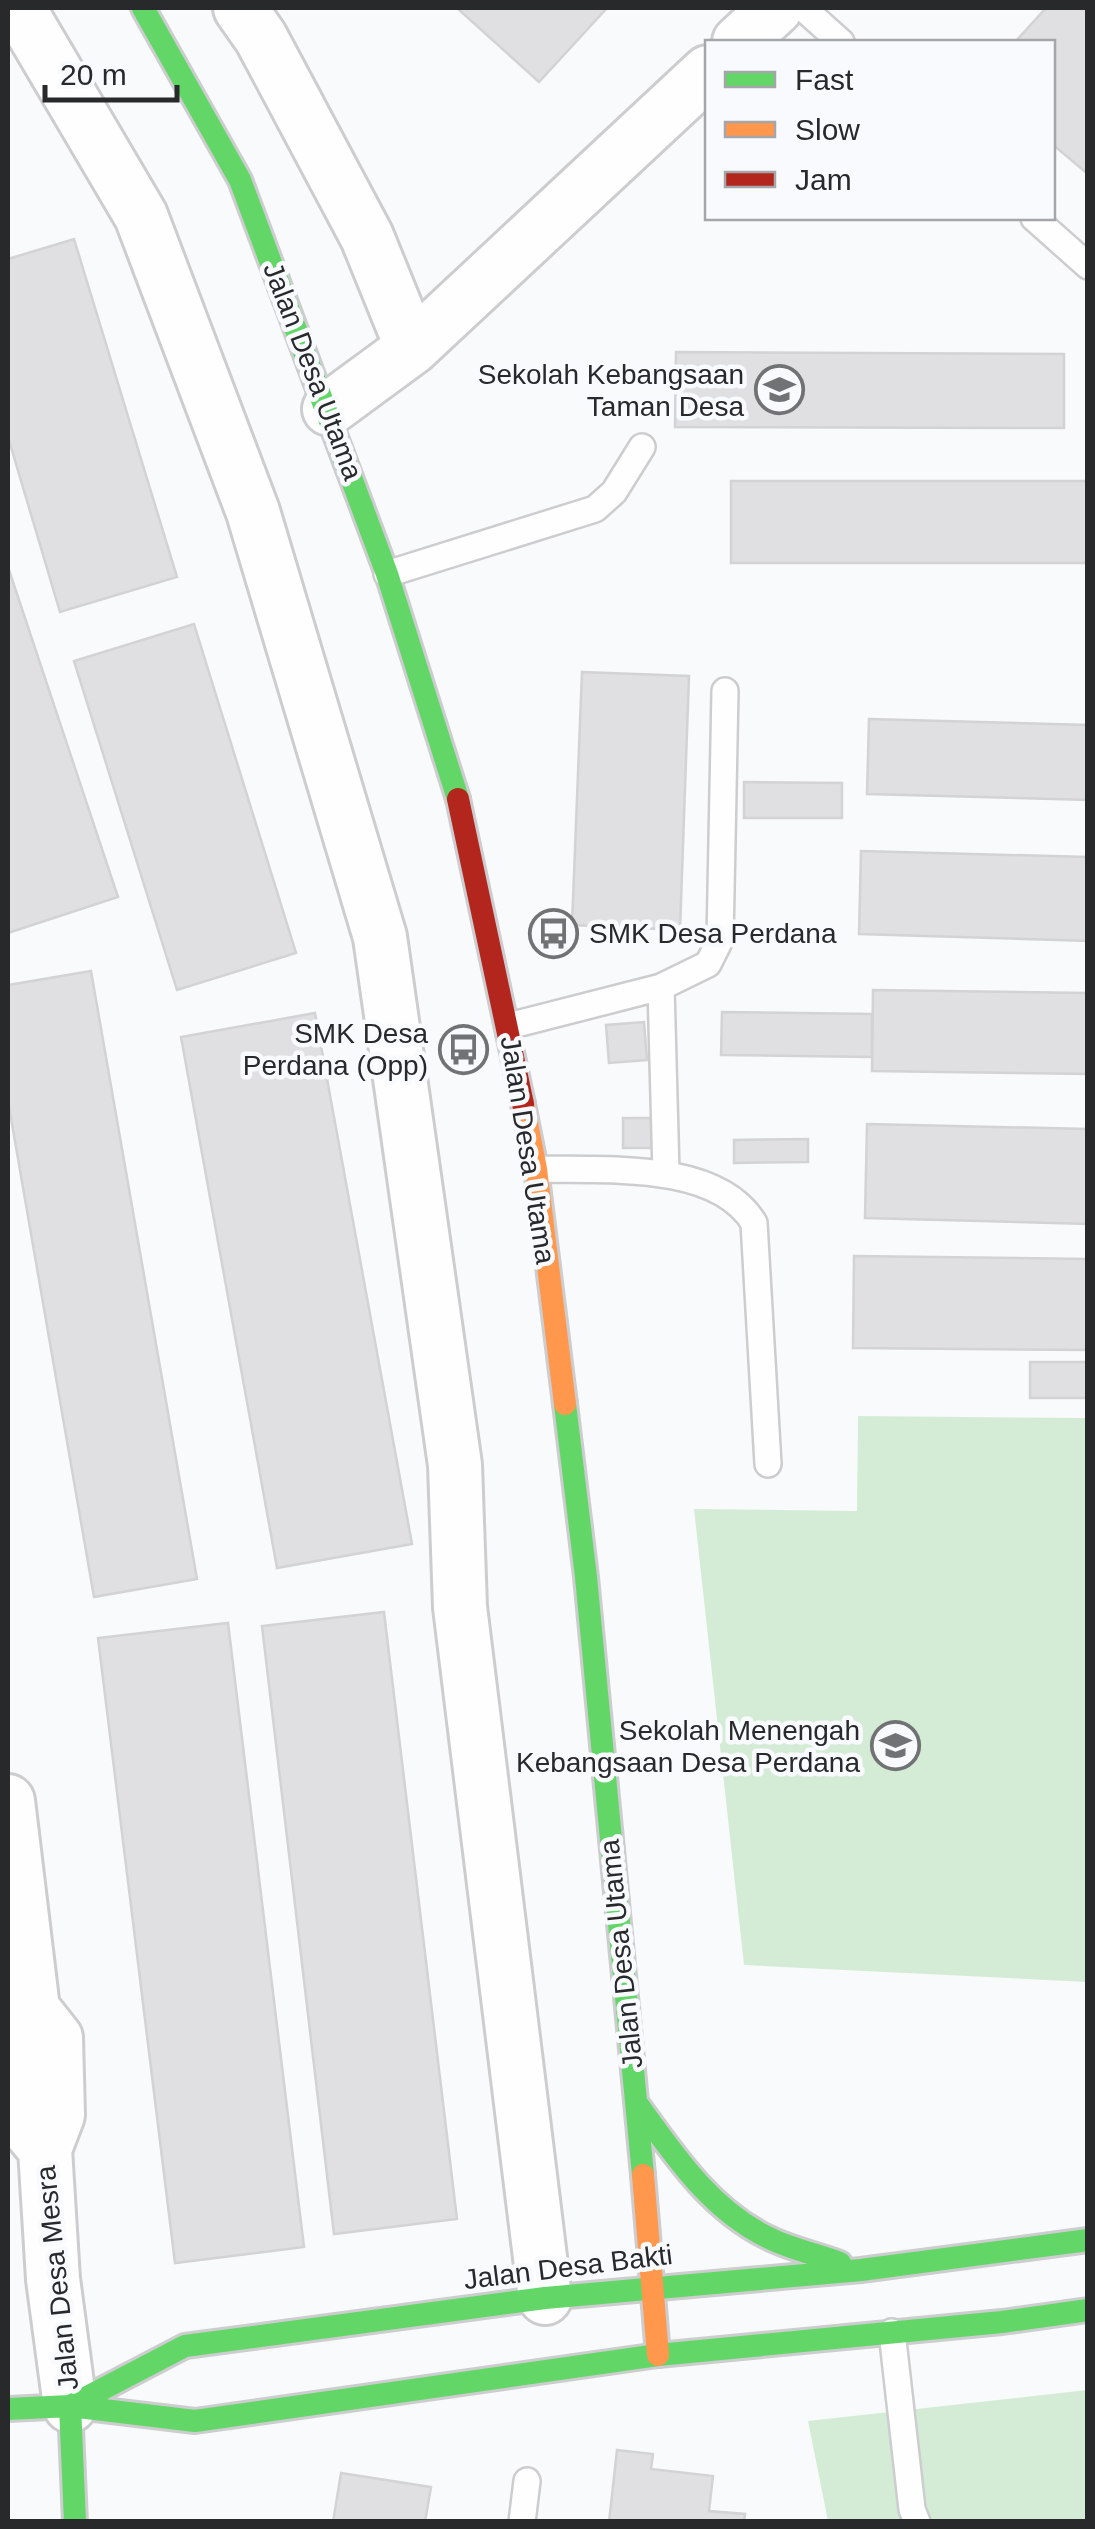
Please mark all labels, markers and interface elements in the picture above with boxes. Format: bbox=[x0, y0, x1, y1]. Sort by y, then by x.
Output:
scale bar bbox=[45, 40, 178, 102]
legend bbox=[705, 40, 1055, 220]
text: 20 m bbox=[60, 58, 127, 91]
text: Fast bbox=[795, 63, 854, 96]
text: Slow bbox=[795, 113, 860, 146]
text: Jam bbox=[795, 163, 852, 196]
street label: Jalan Desa Utama bbox=[257, 258, 369, 484]
place label: Sekolah Kebangsaan Taman Desa bbox=[478, 359, 744, 422]
school or university icon: Sekolah Kebangsaan Taman Desa bbox=[753, 364, 805, 416]
bus stop icon: SMK Desa Perdana bbox=[528, 907, 580, 959]
place label: SMK Desa Perdana bbox=[589, 918, 837, 949]
place label: SMK Desa Perdana (Opp) bbox=[243, 1018, 428, 1081]
bus stop icon: SMK Desa Perdana (Opp) bbox=[437, 1023, 489, 1075]
street label: Jalan Desa Utama bbox=[495, 1034, 561, 1267]
place label: Sekolah Menengah Kebangsaan Desa Perdana bbox=[516, 1715, 860, 1778]
school or university icon: Sekolah Menengah Kebangsaan Desa Perdana bbox=[869, 1720, 921, 1772]
street label: Jalan Desa Utama bbox=[594, 1837, 648, 2070]
street label: Jalan Desa Mesra bbox=[30, 2164, 84, 2392]
street label: Jalan Desa Bakti bbox=[462, 2239, 674, 2295]

